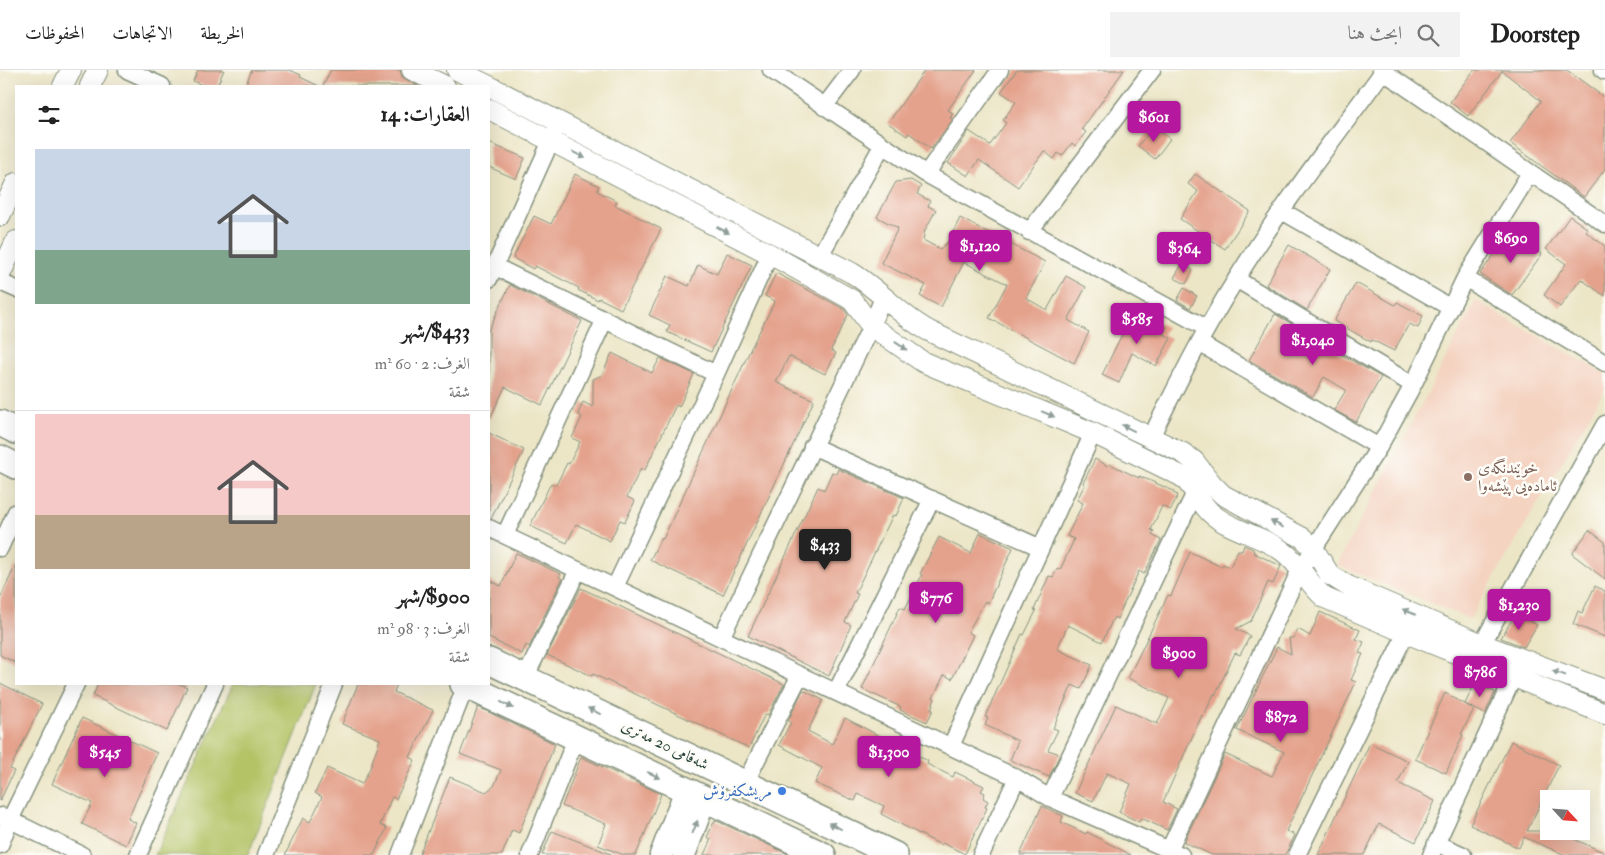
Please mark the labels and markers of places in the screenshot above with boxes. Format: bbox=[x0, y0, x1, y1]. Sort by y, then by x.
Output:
pin: $601 bbox=[1124, 100, 1184, 143]
pin: $690 bbox=[1481, 222, 1541, 264]
pin: $1,120 bbox=[939, 230, 1021, 272]
pin: $364 bbox=[1154, 232, 1214, 274]
pin: $585 bbox=[1107, 302, 1167, 345]
pin: $1,040 bbox=[1272, 324, 1354, 366]
place label: خوێندنگەی ئامادەیی پێشەوا bbox=[1478, 458, 1558, 497]
marker: خوێندنگەی ئامادەیی پێشەوا bbox=[1462, 471, 1474, 483]
pin: $433 bbox=[795, 528, 855, 571]
pin: $776 bbox=[906, 582, 966, 624]
pin: $1,230 bbox=[1478, 588, 1560, 631]
pin: $900 bbox=[1149, 636, 1209, 679]
pin: $786 bbox=[1450, 656, 1510, 698]
pin: $872 bbox=[1251, 700, 1311, 743]
pin: $545 bbox=[75, 736, 135, 778]
pin: $1,300 bbox=[848, 736, 930, 778]
place label: مریشکفرۆش bbox=[703, 781, 772, 802]
marker: مریشکفرۆش bbox=[776, 785, 788, 797]

